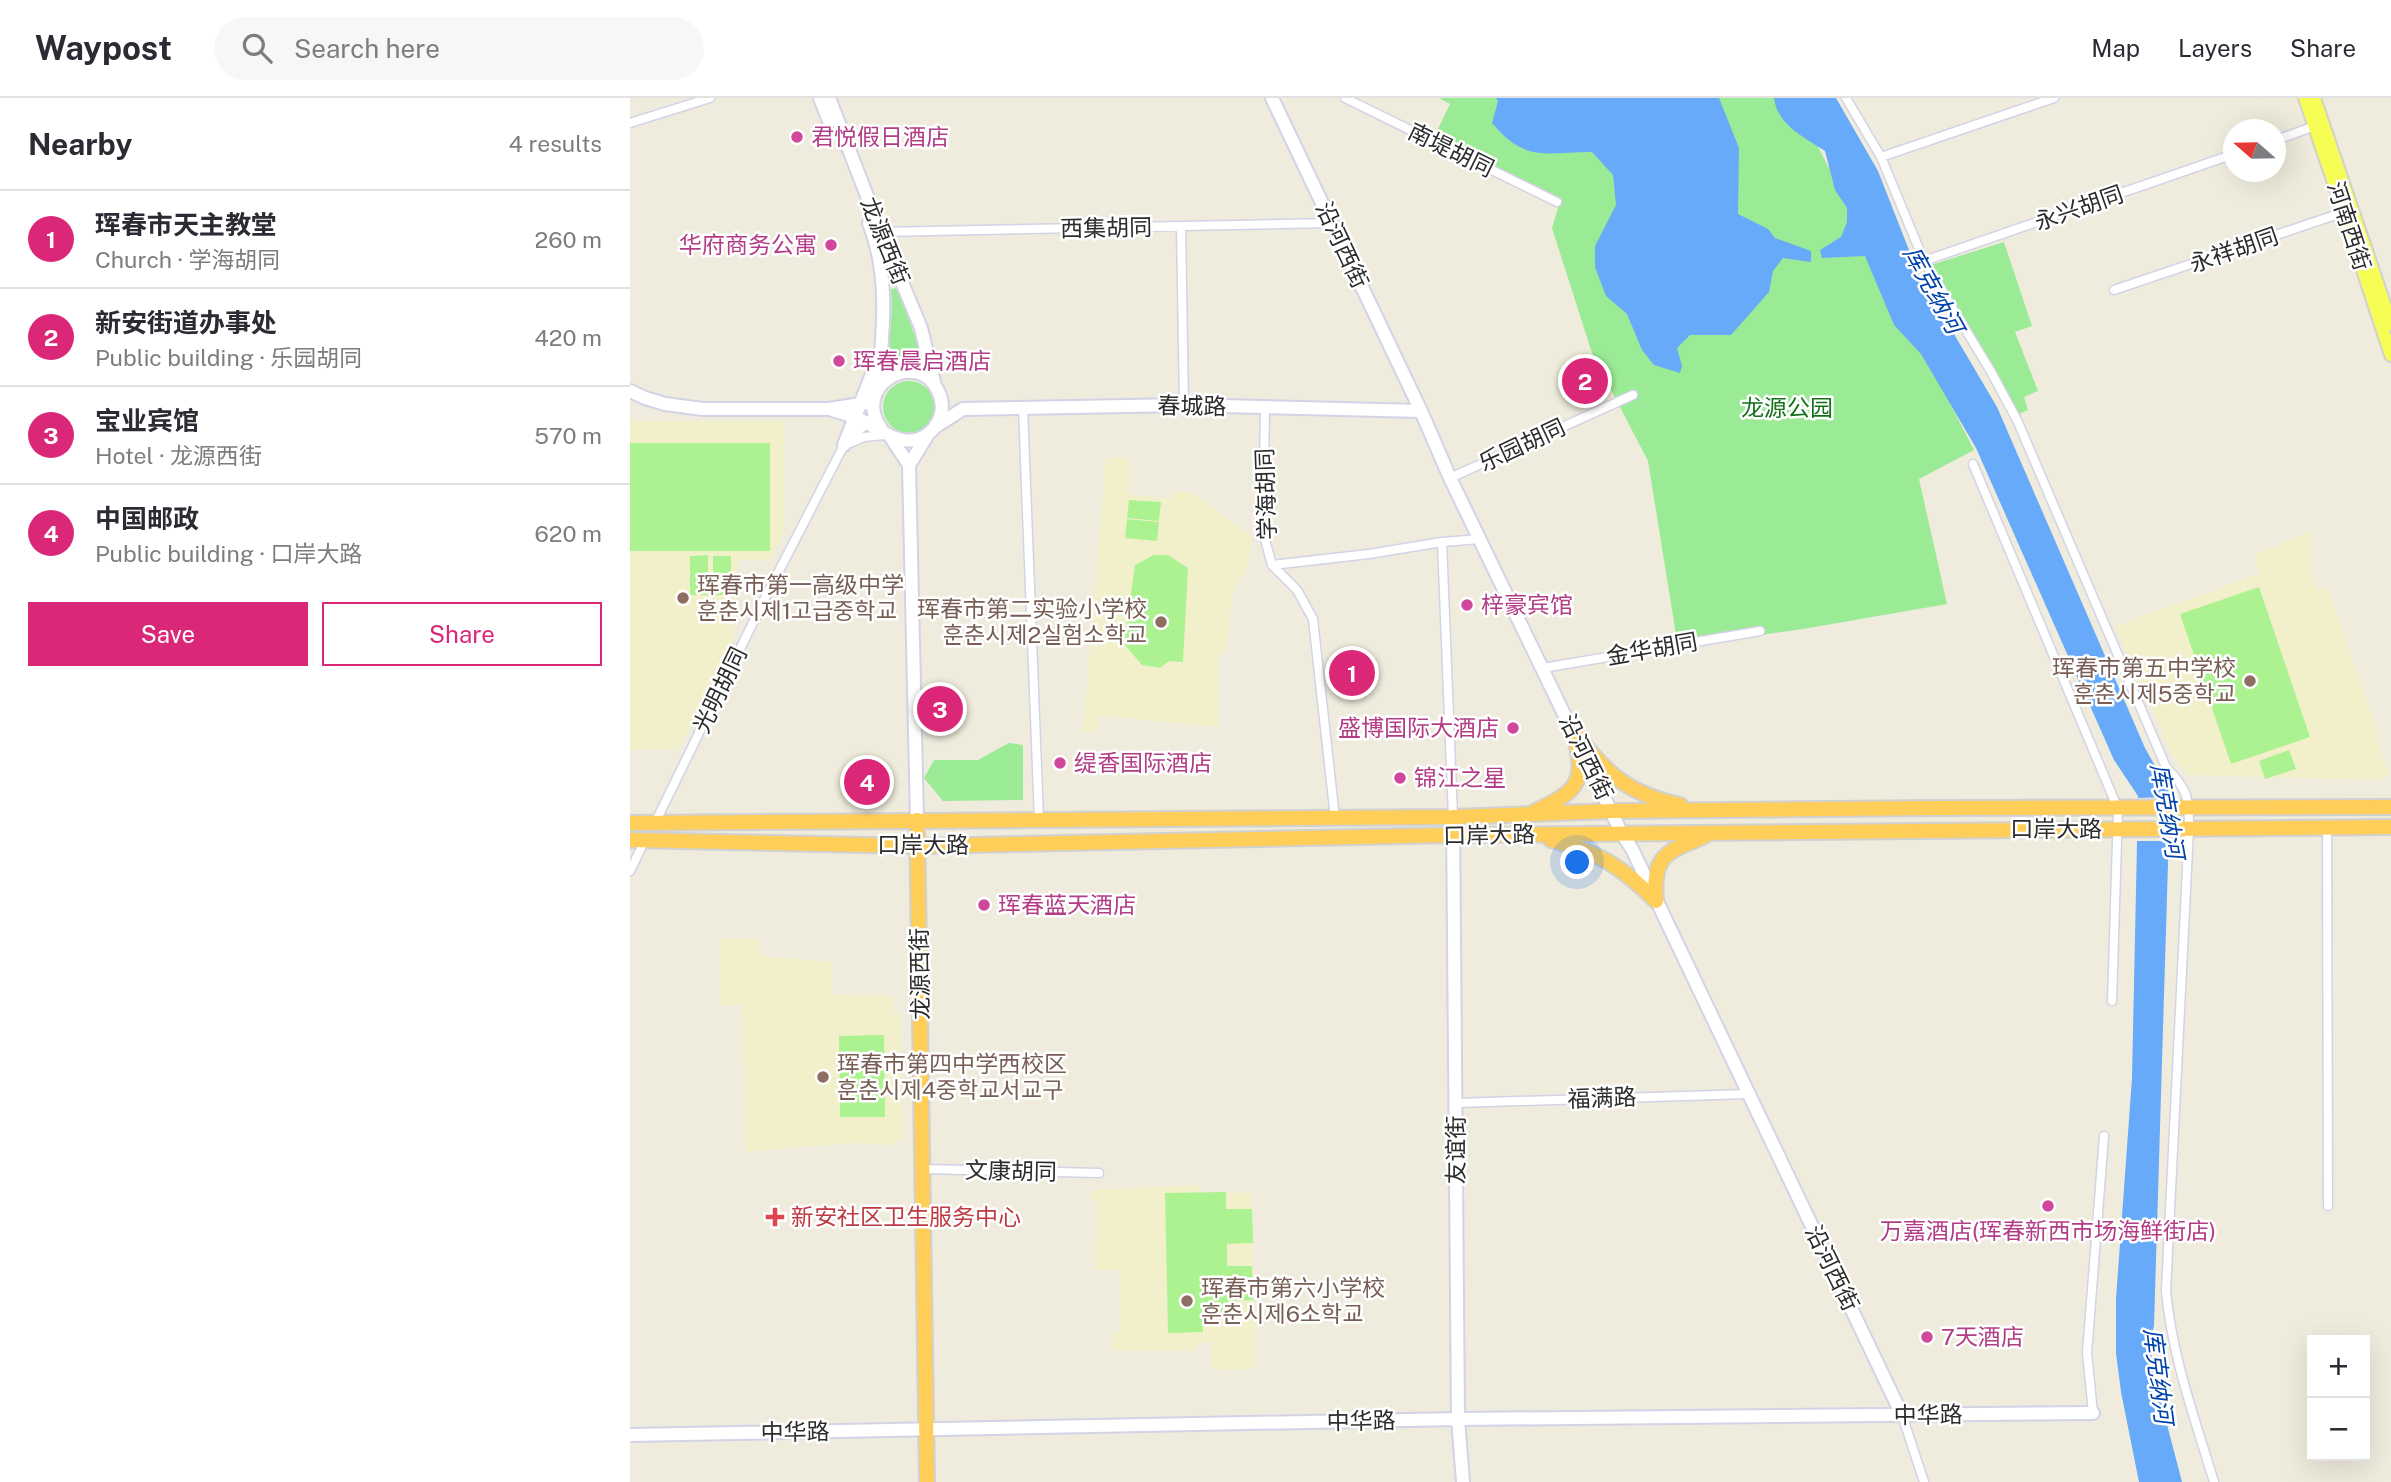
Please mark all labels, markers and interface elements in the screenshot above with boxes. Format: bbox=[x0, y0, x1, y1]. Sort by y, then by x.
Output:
search box bbox=[214, 17, 704, 80]
text: Waypost bbox=[35, 29, 172, 67]
icon: search bbox=[238, 29, 276, 67]
text: Search here bbox=[294, 33, 440, 64]
text: Map bbox=[2091, 34, 2140, 62]
text: Layers bbox=[2178, 34, 2252, 62]
text: Share bbox=[2290, 34, 2356, 62]
street label: 南堤胡同 bbox=[1404, 117, 1498, 182]
north arrow bbox=[2223, 119, 2286, 182]
place label: 君悦假日酒店 bbox=[811, 123, 949, 150]
text: Nearby bbox=[28, 126, 132, 162]
marker: 君悦假日酒店 bbox=[789, 129, 805, 145]
text: 4 results bbox=[508, 130, 602, 157]
street label: 河南西街 bbox=[2322, 178, 2377, 274]
street label: 永兴胡同 bbox=[2031, 180, 2127, 235]
street label: 龙源西街 bbox=[856, 193, 915, 289]
street label: 沿河西街 bbox=[1311, 197, 1374, 292]
text: 珲春市天主教堂 bbox=[95, 209, 277, 240]
street label: 西集胡同 bbox=[1060, 213, 1152, 242]
street label: 永祥胡同 bbox=[2186, 222, 2282, 277]
text: 1 bbox=[46, 226, 56, 253]
text: 260 m bbox=[535, 226, 602, 253]
place label: 华府商务公寓 bbox=[679, 231, 817, 258]
marker: 华府商务公寓 bbox=[823, 237, 839, 253]
water label: 库克纳河 bbox=[1898, 241, 1971, 342]
text: Church · 学海胡同 bbox=[95, 246, 280, 273]
text: 新安街道办事处 bbox=[95, 307, 277, 338]
text: 2 bbox=[44, 324, 58, 351]
text: 420 m bbox=[534, 324, 602, 351]
text: Public building · 乐园胡同 bbox=[95, 344, 362, 371]
place label: 珲春晨启酒店 bbox=[853, 347, 991, 374]
marker: 珲春晨启酒店 bbox=[831, 353, 847, 369]
pin: 2 bbox=[1562, 355, 1608, 407]
street label: 春城路 bbox=[1157, 391, 1227, 420]
park label: 龙源公园 bbox=[1741, 394, 1833, 421]
text: 宝业宾馆 bbox=[95, 405, 199, 436]
street label: 乐园胡同 bbox=[1474, 413, 1569, 476]
text: 3 bbox=[43, 422, 59, 449]
text: 570 m bbox=[534, 422, 602, 449]
text: Hotel · 龙源西街 bbox=[95, 442, 262, 469]
street label: 学海胡同 bbox=[1250, 448, 1281, 540]
text: 中国邮政 bbox=[95, 503, 199, 534]
text: 4 bbox=[43, 520, 59, 547]
text: 620 m bbox=[534, 520, 602, 547]
text: Public building · 口岸大路 bbox=[95, 540, 362, 567]
place label: 珲春市第一高级中学 훈춘시제1고급중학교 bbox=[697, 571, 904, 624]
marker: 珲春市第一高级中学 훈춘시제1고급중학교 bbox=[675, 590, 691, 606]
place label: 梓豪宾馆 bbox=[1481, 591, 1573, 618]
place label: 珲春市第二实验小学校 훈춘시제2실험소학교 bbox=[917, 595, 1147, 648]
marker: 梓豪宾馆 bbox=[1459, 597, 1475, 613]
button: Save bbox=[28, 602, 308, 666]
button: Share bbox=[322, 602, 602, 666]
marker: 珲春市第二实验小学校 훈춘시제2실험소학교 bbox=[1153, 614, 1169, 630]
street label: 金华胡同 bbox=[1604, 627, 1700, 670]
street label: 光明胡同 bbox=[687, 643, 752, 737]
pin: 1 bbox=[1329, 647, 1375, 699]
place label: 珲春市第五中学校 훈춘시제5중학교 bbox=[2052, 654, 2236, 707]
marker: 珲春市第五中学校 훈춘시제5중학교 bbox=[2242, 673, 2258, 689]
pin: 3 bbox=[917, 683, 963, 735]
street label: 沿河西街 bbox=[1554, 710, 1619, 804]
place label: 盛博国际大酒店 bbox=[1338, 714, 1499, 741]
marker: 盛博国际大酒店 bbox=[1505, 720, 1521, 736]
place label: 缇香国际酒店 bbox=[1074, 749, 1212, 776]
marker: 缇香国际酒店 bbox=[1052, 755, 1068, 771]
pin: 4 bbox=[844, 756, 890, 808]
water label: 库克纳河 bbox=[2146, 761, 2191, 864]
place label: 锦江之星 bbox=[1414, 764, 1506, 791]
marker: 锦江之星 bbox=[1392, 770, 1408, 786]
street label: 口岸大路 bbox=[2010, 815, 2102, 842]
street label: 口岸大路 bbox=[1443, 820, 1535, 849]
street label: 口岸大路 bbox=[877, 831, 969, 858]
your location bbox=[1560, 845, 1594, 879]
place label: 珲春蓝天酒店 bbox=[998, 891, 1136, 918]
marker: 珲春蓝天酒店 bbox=[976, 897, 992, 913]
street label: 龙源西街 bbox=[905, 928, 934, 1020]
place label: 珲春市第四中学西校区 훈춘시제4중학교서교구 bbox=[837, 1050, 1067, 1103]
marker: 珲春市第四中学西校区 훈춘시제4중학교서교구 bbox=[815, 1069, 831, 1085]
street label: 福满路 bbox=[1567, 1083, 1637, 1112]
street label: 友谊街 bbox=[1442, 1116, 1469, 1185]
street label: 文康胡同 bbox=[965, 1156, 1057, 1185]
marker: 万嘉酒店(珲春新西市场海鲜街店) bbox=[2040, 1198, 2056, 1214]
place label: 新安社区卫生服务中心 bbox=[791, 1203, 1021, 1230]
marker: 新安社区卫生服务中心 bbox=[765, 1207, 785, 1227]
place label: 万嘉酒店(珲春新西市场海鲜街店) bbox=[1880, 1217, 2216, 1244]
street label: 沿河西街 bbox=[1800, 1221, 1865, 1315]
place label: 珲春市第六小学校 훈춘시제6소학교 bbox=[1201, 1274, 1385, 1327]
marker: 珲春市第六小学校 훈춘시제6소학교 bbox=[1179, 1293, 1195, 1309]
place label: 7天酒店 bbox=[1941, 1323, 2024, 1350]
water label: 库克纳河 bbox=[2139, 1327, 2179, 1429]
marker: 7天酒店 bbox=[1919, 1329, 1935, 1345]
map controls bbox=[2307, 1335, 2370, 1461]
button: + bbox=[2307, 1335, 2370, 1398]
button: − bbox=[2307, 1398, 2370, 1461]
street label: 中华路 bbox=[1893, 1400, 1963, 1429]
street label: 中华路 bbox=[1326, 1406, 1396, 1435]
street label: 中华路 bbox=[760, 1417, 830, 1446]

